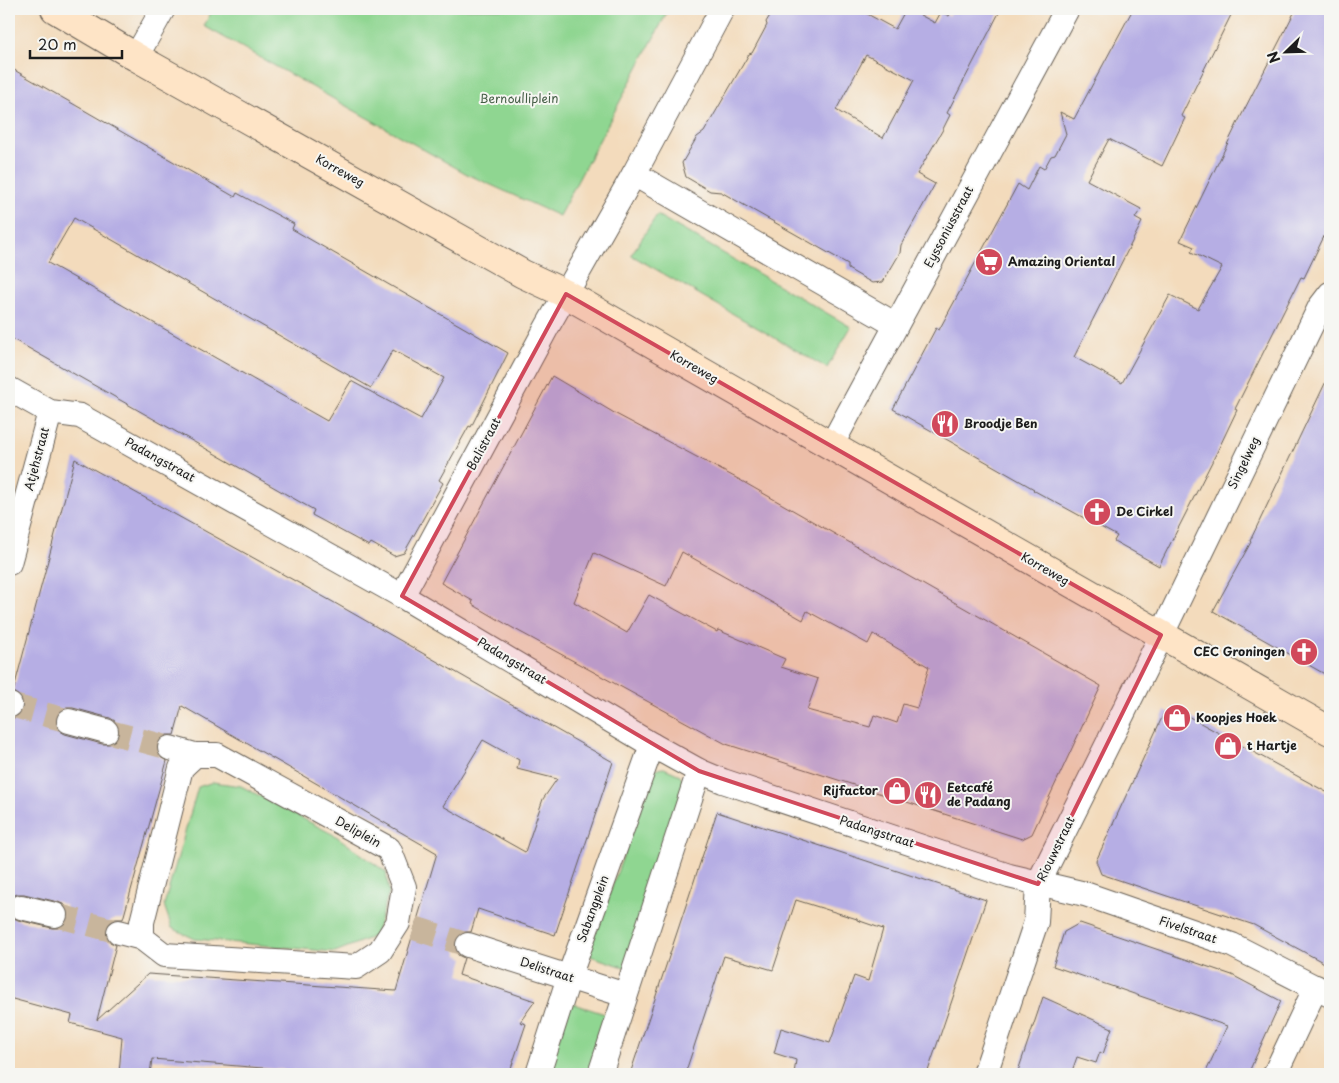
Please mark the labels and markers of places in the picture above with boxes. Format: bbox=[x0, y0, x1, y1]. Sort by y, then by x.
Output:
supermarket icon: Amazing Oriental bbox=[974, 247, 1004, 277]
place label: Amazing Oriental bbox=[1008, 252, 1115, 270]
restaurant icon: Broodje Ben bbox=[930, 409, 960, 439]
place label: Broodje Ben bbox=[964, 414, 1038, 432]
church icon: De Cirkel bbox=[1082, 497, 1112, 527]
place label: De Cirkel bbox=[1116, 502, 1173, 520]
church icon: CEC Groningen bbox=[1289, 637, 1319, 667]
place label: CEC Groningen bbox=[1194, 642, 1285, 660]
shop icon: Koopjes Hoek bbox=[1162, 703, 1192, 733]
place label: Koopjes Hoek bbox=[1196, 708, 1277, 726]
shop icon: t Hartje bbox=[1213, 731, 1243, 761]
place label: t Hartje bbox=[1247, 736, 1297, 754]
shop icon: Rijfactor bbox=[882, 776, 912, 806]
place label: Eetcafé de Padang bbox=[947, 778, 1011, 810]
restaurant icon: Eetcafé de Padang bbox=[913, 780, 943, 810]
place label: Rijfactor bbox=[823, 781, 879, 799]

